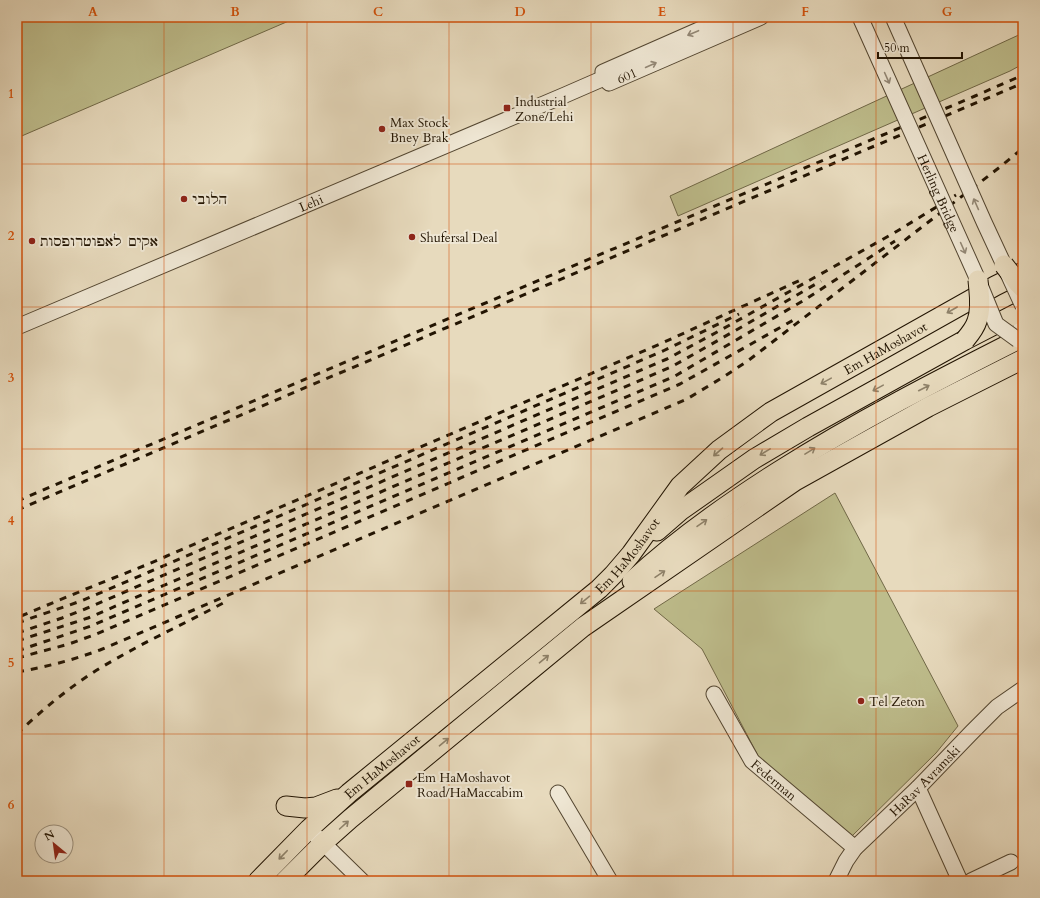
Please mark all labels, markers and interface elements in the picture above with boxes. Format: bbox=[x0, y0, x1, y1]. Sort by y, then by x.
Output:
text: A bbox=[88, 3, 98, 21]
text: B bbox=[230, 3, 240, 21]
text: C bbox=[373, 3, 383, 21]
text: D bbox=[514, 3, 526, 21]
text: E bbox=[658, 3, 666, 21]
text: F bbox=[801, 3, 809, 21]
text: G bbox=[942, 3, 953, 21]
one-way arrow bbox=[687, 29, 699, 37]
scale bar bbox=[878, 34, 962, 60]
text: 50 m bbox=[884, 40, 911, 56]
one-way arrow bbox=[644, 61, 656, 68]
street label: 601 bbox=[614, 64, 640, 88]
one-way arrow bbox=[884, 72, 891, 84]
text: 1 bbox=[8, 85, 14, 103]
place label: Industrial Zone/Lehi bbox=[515, 93, 574, 126]
marker: Industrial Zone/Lehi bbox=[502, 103, 512, 113]
place label: Max Stock Bney Brak bbox=[390, 114, 449, 147]
marker: Max Stock Bney Brak bbox=[377, 124, 387, 134]
street label: Herling Bridge bbox=[913, 151, 964, 236]
street label: Lehi bbox=[296, 190, 326, 217]
place label: הלובי bbox=[192, 191, 227, 209]
marker: הלובי bbox=[179, 194, 189, 204]
one-way arrow bbox=[972, 198, 979, 210]
text: 2 bbox=[8, 227, 15, 245]
place label: Shufersal Deal bbox=[420, 229, 498, 247]
marker: Shufersal Deal bbox=[407, 232, 417, 242]
place label: אקים לאפוטרופסות bbox=[40, 233, 158, 251]
marker: אקים לאפוטרופסות bbox=[27, 236, 37, 246]
one-way arrow bbox=[960, 241, 967, 253]
one-way arrow bbox=[946, 307, 958, 315]
street label: Em HaMoshavot bbox=[841, 318, 931, 379]
text: 3 bbox=[8, 369, 15, 387]
one-way arrow bbox=[820, 377, 832, 385]
one-way arrow bbox=[917, 384, 929, 391]
one-way arrow bbox=[872, 385, 884, 393]
one-way arrow bbox=[712, 447, 723, 456]
one-way arrow bbox=[804, 447, 816, 455]
one-way arrow bbox=[759, 449, 771, 457]
text: 4 bbox=[8, 512, 15, 530]
street label: Em HaMoshavot bbox=[591, 515, 664, 598]
one-way arrow bbox=[696, 519, 707, 527]
one-way arrow bbox=[654, 570, 665, 578]
one-way arrow bbox=[579, 595, 590, 604]
text: 5 bbox=[8, 654, 14, 672]
one-way arrow bbox=[539, 655, 549, 664]
place label: Tel Zeton bbox=[869, 693, 926, 711]
marker: Tel Zeton bbox=[856, 696, 866, 706]
street label: Em HaMoshavot bbox=[341, 731, 424, 803]
one-way arrow bbox=[438, 737, 449, 746]
street label: HaRav Avramski bbox=[886, 742, 965, 821]
street label: Federman bbox=[747, 756, 801, 805]
place label: Em HaMoshavot Road/HaMaccabim bbox=[417, 769, 523, 802]
marker: Em HaMoshavot Road/HaMaccabim bbox=[404, 779, 414, 789]
text: 6 bbox=[8, 796, 15, 814]
one-way arrow bbox=[338, 821, 348, 830]
north arrow bbox=[34, 824, 74, 864]
text: N bbox=[42, 827, 58, 845]
one-way arrow bbox=[278, 850, 288, 860]

